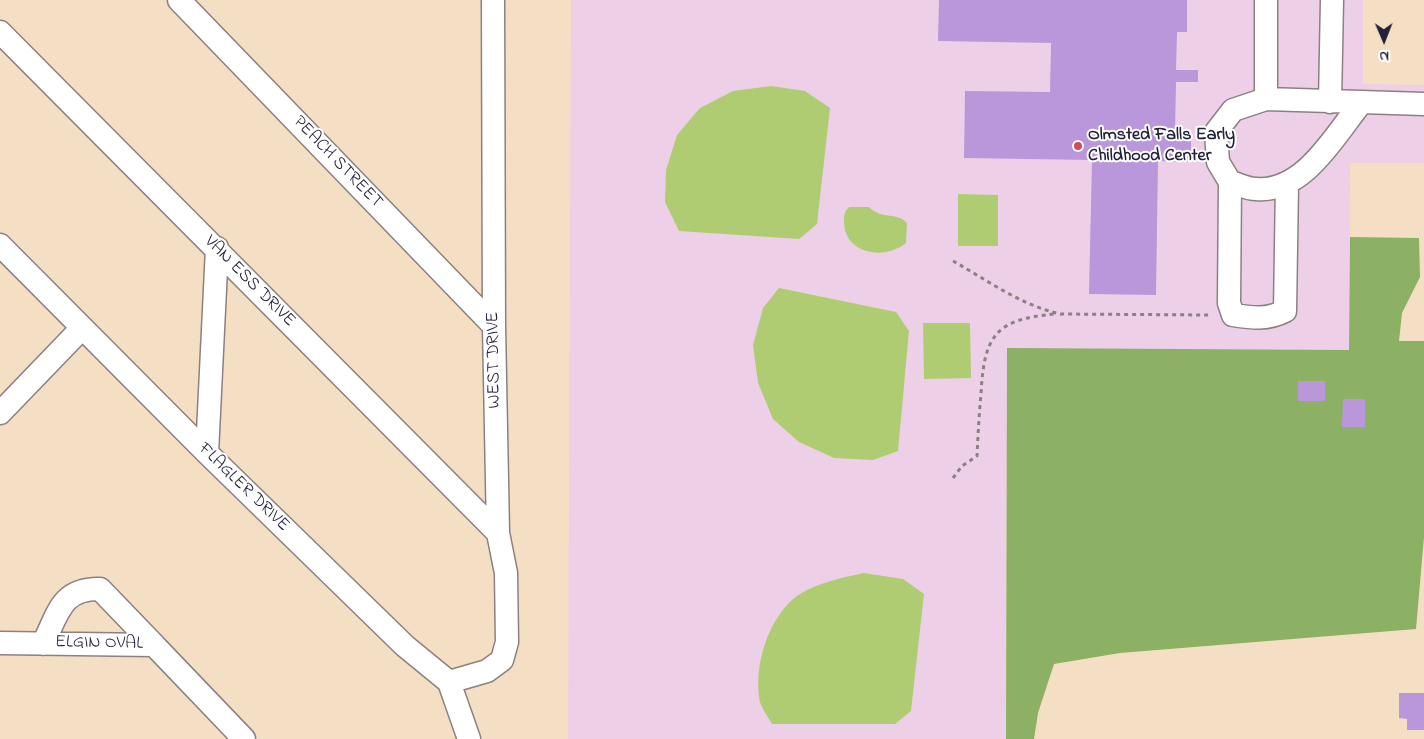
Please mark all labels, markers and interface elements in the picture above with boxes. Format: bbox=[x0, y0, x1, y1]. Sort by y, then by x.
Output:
north arrow bbox=[1359, 15, 1409, 65]
text: N bbox=[1379, 45, 1389, 66]
street label: PEACH STREET bbox=[288, 112, 386, 214]
place label: Olmsted Falls Early Childhood Center bbox=[1088, 125, 1235, 168]
marker: Olmsted Falls Early Childhood Center bbox=[1072, 140, 1084, 152]
street label: VAN ESS DRIVE bbox=[199, 232, 299, 332]
street label: WEST DRIVE bbox=[483, 311, 507, 409]
street label: FLAGLER DRIVE bbox=[193, 439, 293, 537]
street label: ELGIN OVAL bbox=[55, 632, 143, 656]

